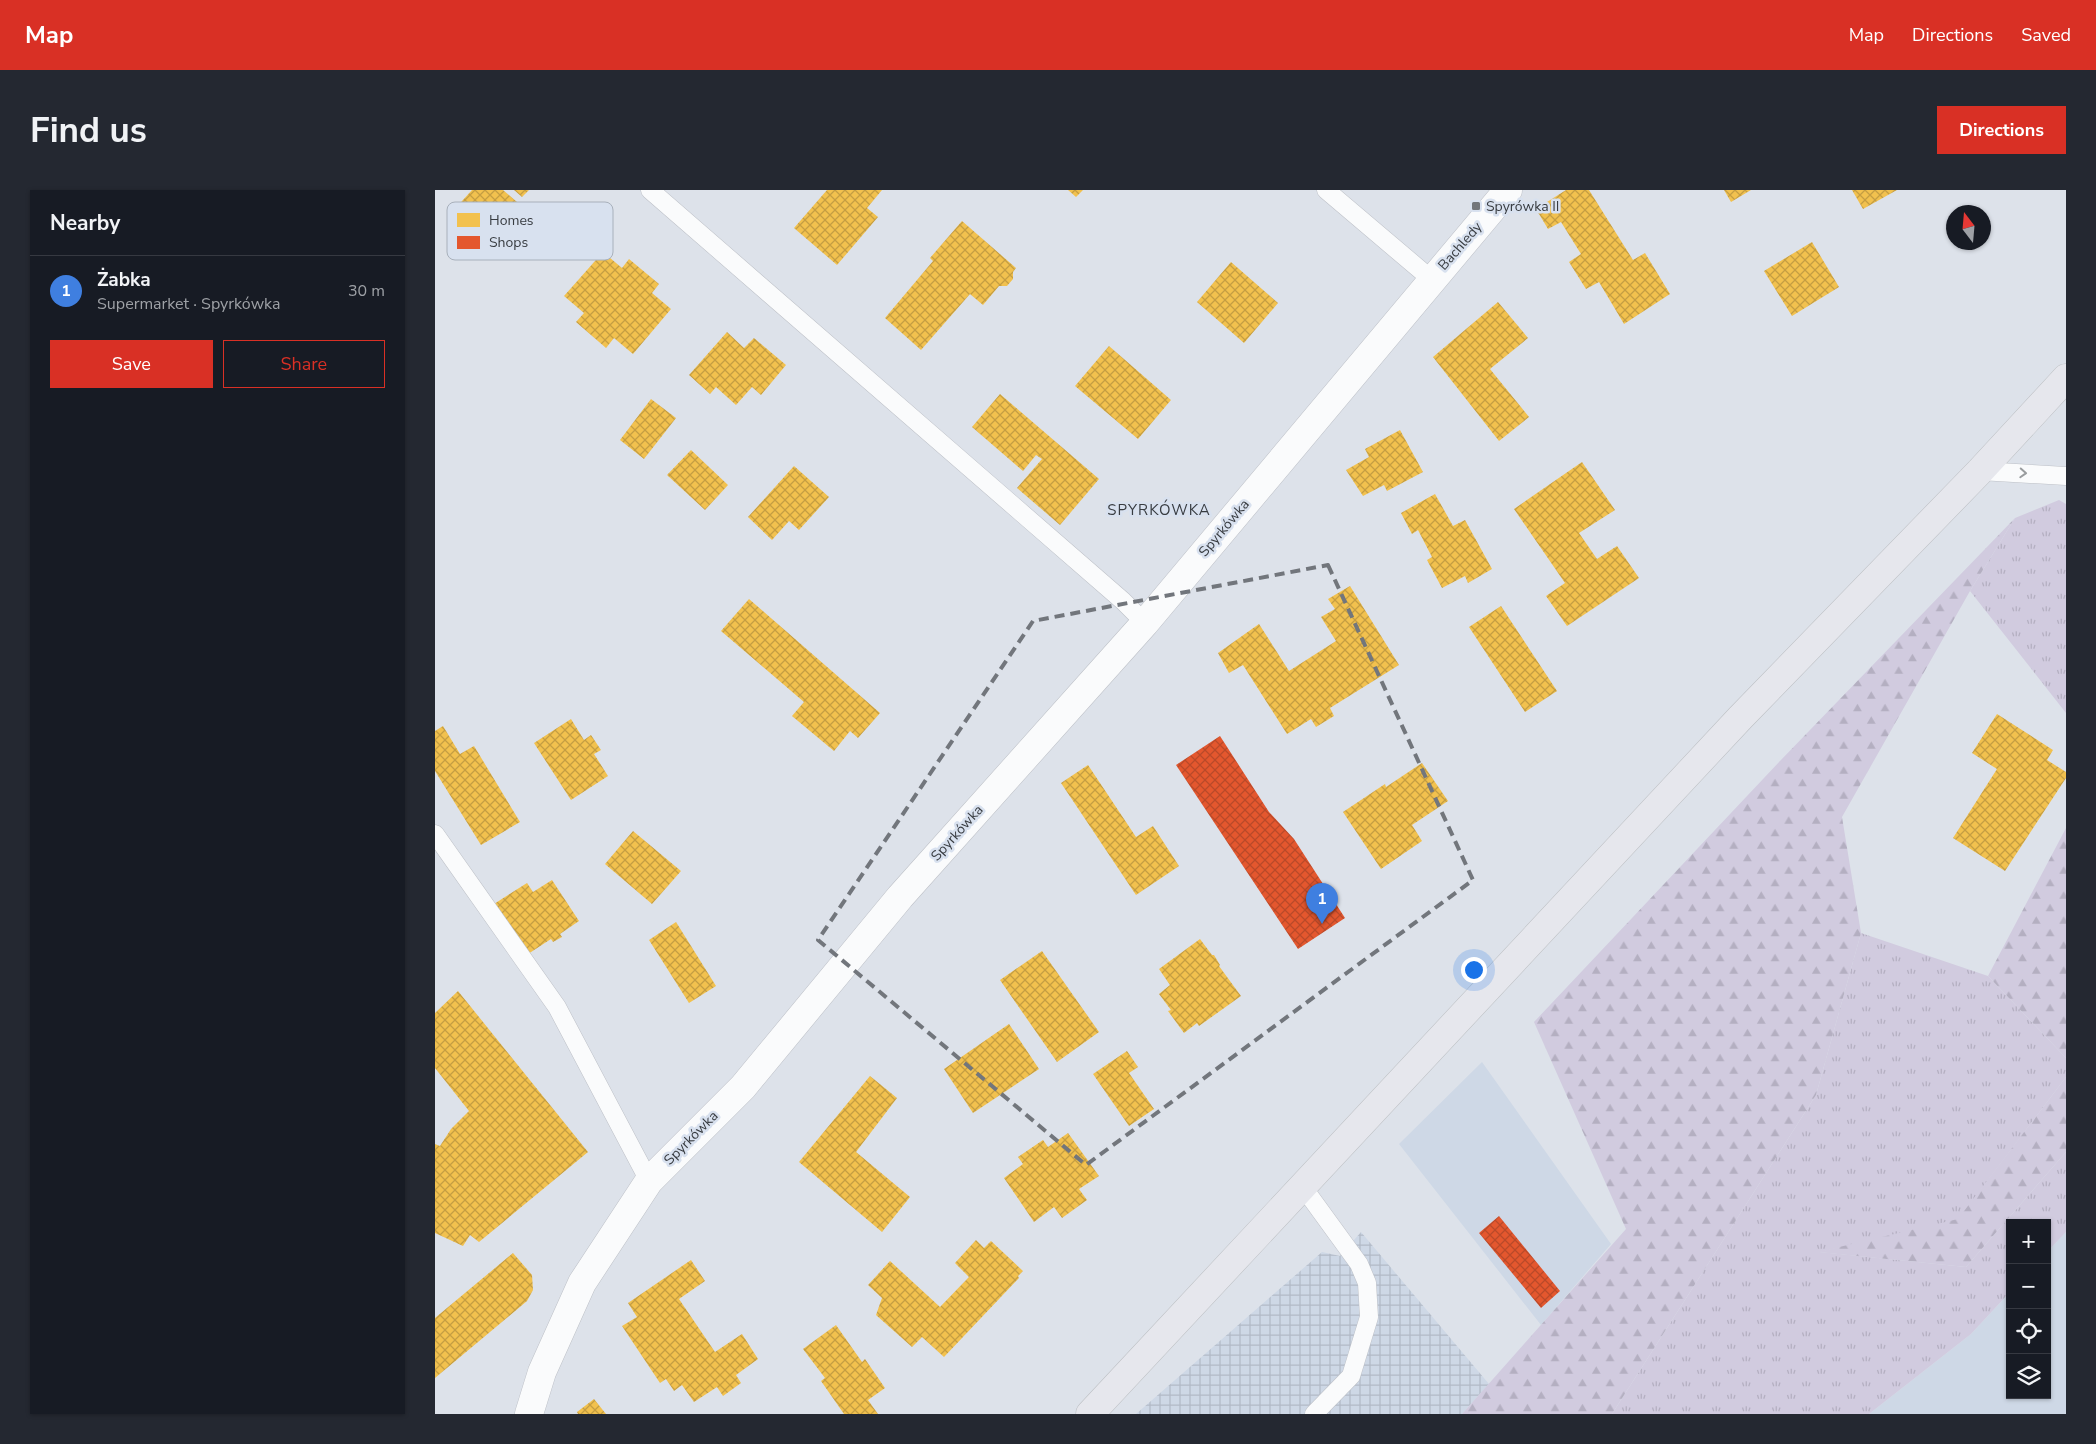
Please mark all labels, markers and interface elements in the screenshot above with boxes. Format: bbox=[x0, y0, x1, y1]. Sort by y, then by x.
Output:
text: Map bbox=[25, 19, 73, 51]
text: Map bbox=[1849, 23, 1884, 47]
text: Directions bbox=[1912, 23, 1993, 47]
text: Saved bbox=[2021, 23, 2071, 47]
button: Directions bbox=[1937, 106, 2066, 154]
text: Find us bbox=[30, 107, 147, 154]
place label: Spyrówka II bbox=[1486, 197, 1559, 216]
marker: Spyrówka II bbox=[1470, 200, 1482, 212]
legend bbox=[447, 202, 613, 260]
north arrow bbox=[1946, 205, 1991, 250]
text: Nearby bbox=[50, 209, 120, 237]
text: Homes bbox=[489, 211, 534, 230]
street label: Bachledy bbox=[1434, 217, 1487, 274]
text: Shops bbox=[489, 233, 529, 252]
text: Żabka bbox=[97, 267, 151, 293]
text: 1 bbox=[61, 280, 71, 302]
text: 30 m bbox=[348, 280, 385, 302]
text: Supermarket · Spyrkówka bbox=[97, 293, 281, 315]
button: Save bbox=[50, 340, 213, 388]
button: Share bbox=[223, 340, 385, 388]
one-way arrow bbox=[2019, 468, 2027, 479]
street label: Spyrkówka bbox=[1194, 495, 1254, 561]
district label: SPYRKÓWKA bbox=[1107, 499, 1211, 520]
street label: Spyrkówka bbox=[927, 801, 987, 865]
pin: 1 bbox=[1306, 883, 1338, 924]
your location bbox=[1461, 957, 1487, 983]
street label: Spyrkówka bbox=[660, 1107, 722, 1169]
map controls bbox=[2006, 1219, 2051, 1399]
button: + bbox=[2006, 1219, 2051, 1264]
button: − bbox=[2006, 1264, 2051, 1309]
button: locate bbox=[2006, 1309, 2051, 1354]
button: layers bbox=[2006, 1354, 2051, 1399]

